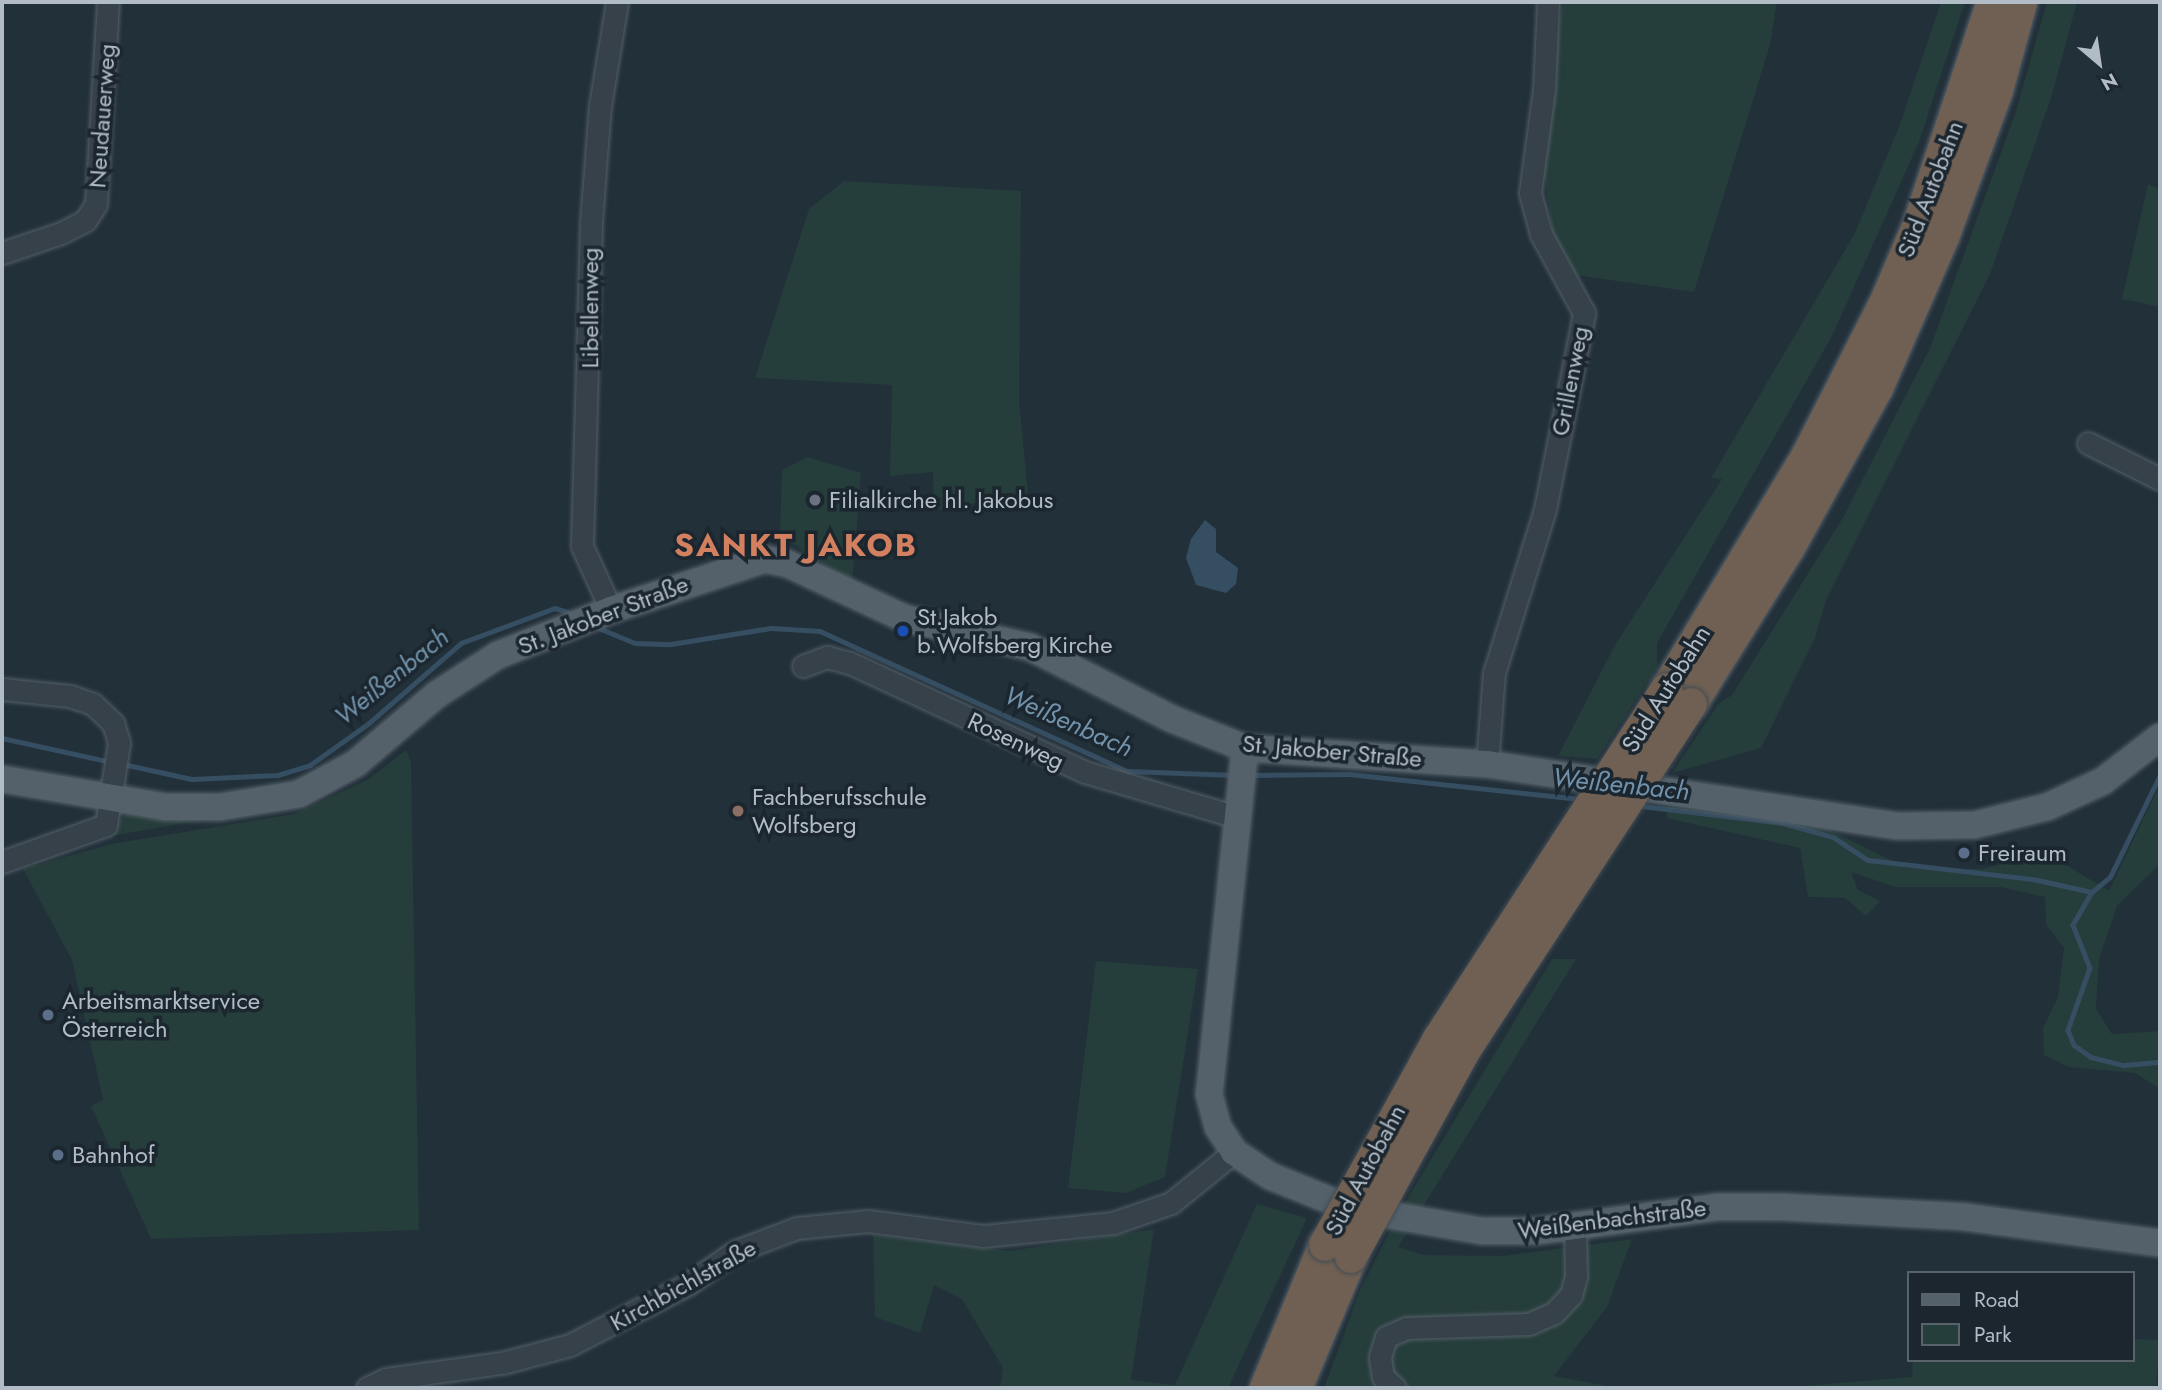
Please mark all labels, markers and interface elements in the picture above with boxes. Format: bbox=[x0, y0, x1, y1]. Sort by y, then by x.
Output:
north arrow bbox=[2064, 28, 2134, 98]
street label: Neudauerweg bbox=[83, 43, 121, 189]
text: N bbox=[2096, 66, 2123, 97]
street label: Süd Autobahn bbox=[1891, 117, 1969, 261]
street label: Libellenweg bbox=[576, 248, 604, 368]
street label: Grillenweg bbox=[1545, 324, 1595, 438]
place label: Filialkirche hl. Jakobus bbox=[829, 486, 1053, 514]
marker: Filialkirche hl. Jakobus bbox=[807, 492, 823, 508]
district label: SANKT JAKOB bbox=[675, 526, 917, 564]
street label: St. Jakober Straße bbox=[514, 569, 692, 661]
place label: St.Jakob b.Wolfsberg Kirche bbox=[917, 603, 1113, 659]
street label: Süd Autobahn bbox=[1616, 620, 1716, 758]
water label: Weißenbach bbox=[329, 622, 455, 732]
marker: St.Jakob b.Wolfsberg Kirche bbox=[895, 623, 911, 639]
water label: Weißenbach bbox=[999, 680, 1137, 764]
street label: Rosenweg bbox=[963, 706, 1069, 776]
street label: St. Jakober Straße bbox=[1241, 729, 1423, 773]
water label: Weißenbach bbox=[1551, 762, 1691, 808]
place label: Fachberufsschule Wolfsberg bbox=[752, 783, 927, 839]
marker: Fachberufsschule Wolfsberg bbox=[730, 803, 746, 819]
place label: Freiraum bbox=[1978, 839, 2067, 867]
marker: Freiraum bbox=[1956, 845, 1972, 861]
place label: Arbeitsmarktservice Österreich bbox=[62, 987, 260, 1043]
marker: Arbeitsmarktservice Österreich bbox=[40, 1007, 56, 1023]
street label: Süd Autobahn bbox=[1319, 1100, 1411, 1240]
place label: Bahnhof bbox=[72, 1141, 155, 1169]
marker: Bahnhof bbox=[50, 1147, 66, 1163]
street label: Weißenbachstraße bbox=[1516, 1193, 1708, 1245]
street label: Kirchbichlstraße bbox=[605, 1233, 761, 1337]
legend bbox=[1906, 1271, 2134, 1362]
text: Road bbox=[1974, 1285, 2019, 1315]
text: Park bbox=[1974, 1320, 2011, 1350]

